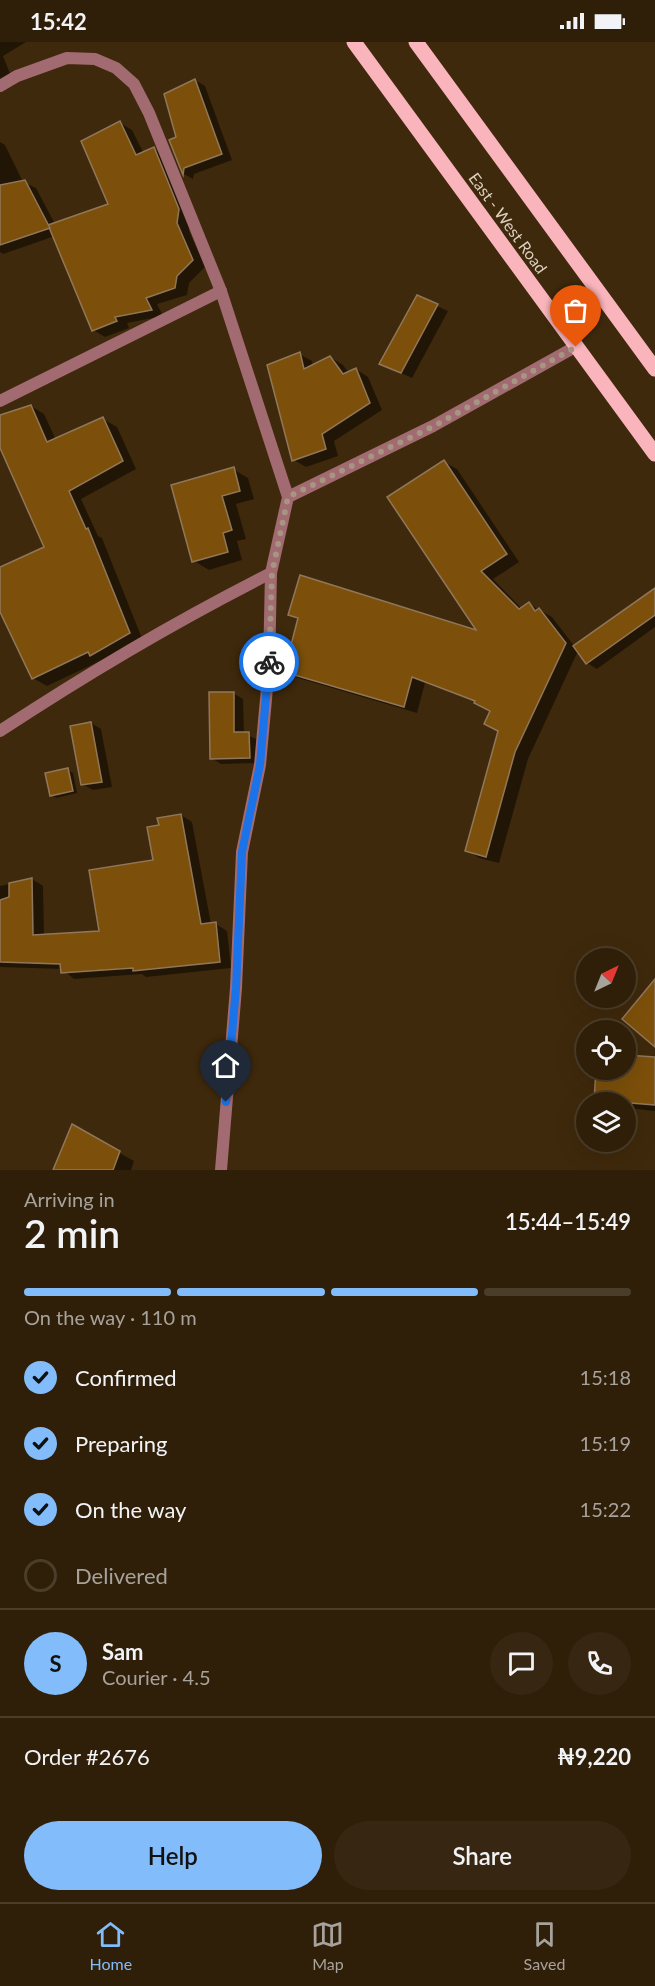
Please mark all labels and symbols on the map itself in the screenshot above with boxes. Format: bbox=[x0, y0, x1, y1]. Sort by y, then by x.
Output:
street label: East - West Road bbox=[465, 169, 551, 277]
pin bbox=[550, 285, 601, 347]
courier bbox=[239, 632, 299, 692]
north arrow bbox=[576, 948, 636, 1008]
pin bbox=[200, 1040, 251, 1102]

